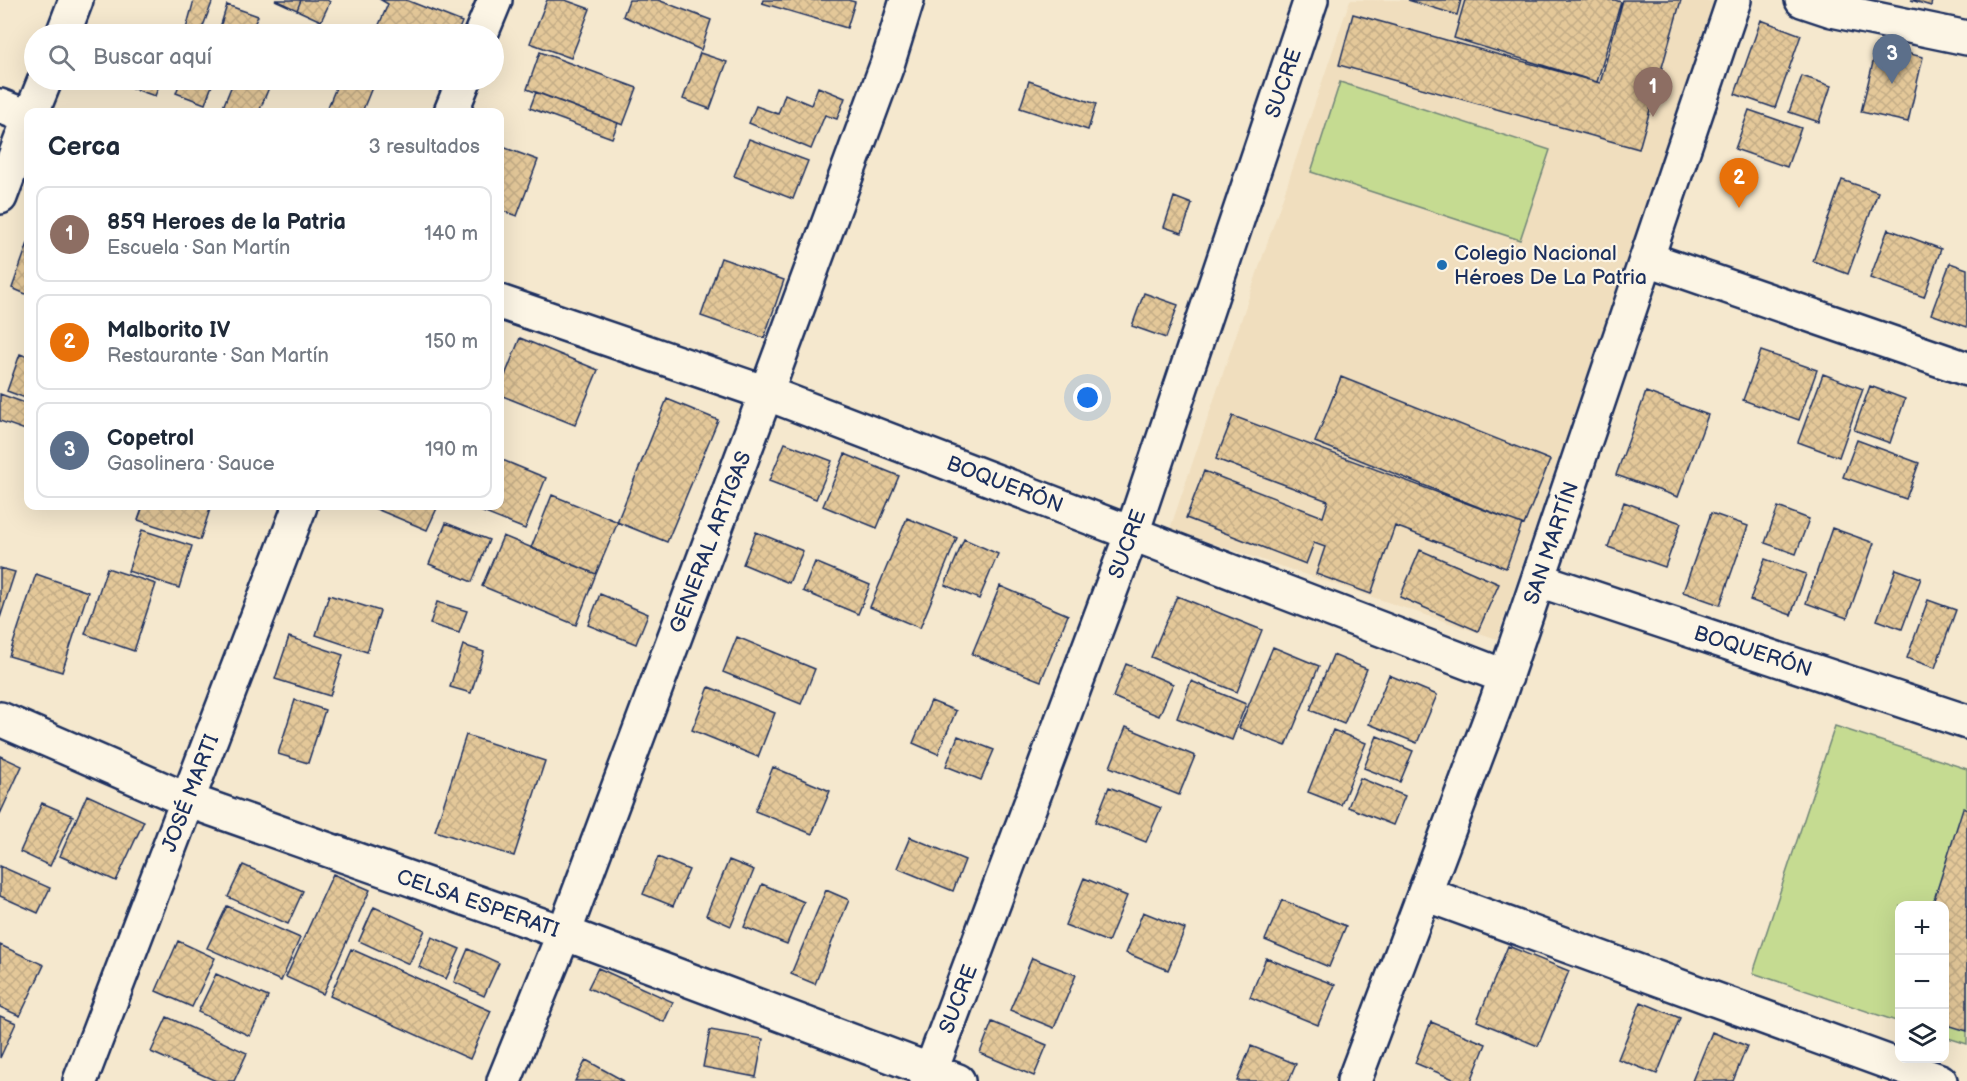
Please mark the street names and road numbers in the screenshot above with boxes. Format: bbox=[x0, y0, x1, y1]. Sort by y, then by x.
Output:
street label: SUCRE bbox=[1260, 45, 1307, 121]
street label: GENERAL ARTIGAS bbox=[664, 448, 757, 637]
street label: BOQUERÓN bbox=[943, 451, 1067, 518]
street label: SAN MARTÍN bbox=[1519, 479, 1584, 608]
street label: SUCRE bbox=[1103, 506, 1151, 582]
street label: BOQUERÓN bbox=[1691, 621, 1815, 682]
street label: JOSÉ MARTI bbox=[157, 731, 224, 855]
street label: CELSA ESPERATI bbox=[393, 864, 562, 943]
street label: SUCRE bbox=[934, 961, 983, 1037]

